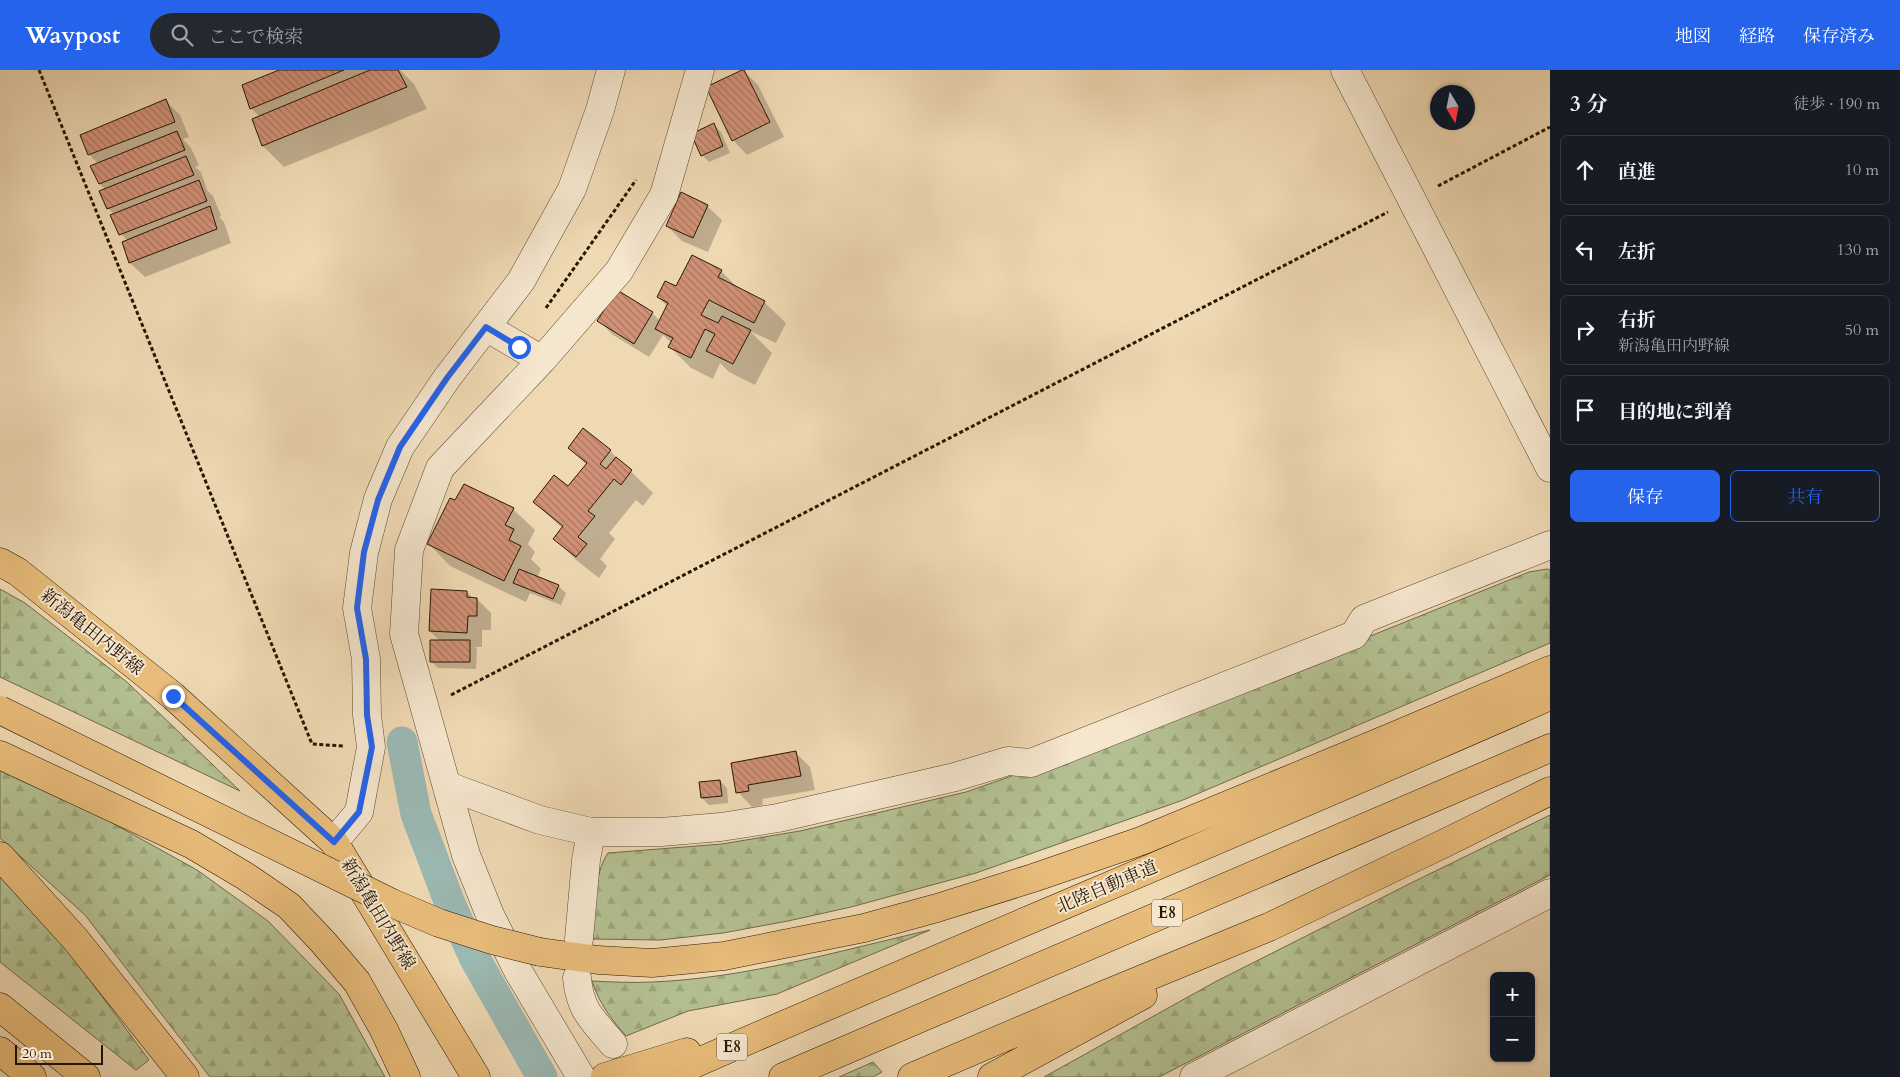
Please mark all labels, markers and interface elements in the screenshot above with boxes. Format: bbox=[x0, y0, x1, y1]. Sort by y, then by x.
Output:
search box bbox=[150, 13, 500, 58]
text: Waypost bbox=[25, 19, 120, 52]
icon: search bbox=[168, 21, 196, 49]
text: ここで検索 bbox=[208, 24, 303, 50]
text: 地図 bbox=[1675, 24, 1711, 49]
text: 経路 bbox=[1739, 24, 1775, 49]
text: 保存済み bbox=[1803, 24, 1875, 49]
north arrow bbox=[1430, 85, 1475, 130]
text: 3 分 bbox=[1570, 90, 1607, 119]
text: 徒歩 · 190 m bbox=[1793, 93, 1880, 115]
icon: ahead bbox=[1571, 156, 1599, 184]
text: 直進 bbox=[1618, 159, 1656, 185]
text: 10 m bbox=[1845, 159, 1879, 181]
icon: left bbox=[1571, 236, 1599, 264]
text: 左折 bbox=[1618, 239, 1656, 265]
text: 130 m bbox=[1837, 239, 1879, 261]
text: 右折 bbox=[1618, 307, 1656, 333]
icon: right bbox=[1571, 316, 1599, 344]
text: 50 m bbox=[1845, 319, 1879, 341]
text: 新潟亀田内野線 bbox=[1618, 335, 1730, 357]
route start bbox=[508, 336, 531, 359]
icon: arrive bbox=[1571, 396, 1599, 424]
text: 目的地に到着 bbox=[1618, 399, 1732, 425]
button: 保存 bbox=[1570, 470, 1720, 522]
button: 共有 bbox=[1730, 470, 1880, 522]
street label: 新潟亀田内野線 bbox=[35, 583, 149, 681]
route end bbox=[162, 685, 185, 708]
street label: 新潟亀田内野線 bbox=[335, 854, 421, 974]
street label: 北陸自動車道 bbox=[1052, 854, 1162, 920]
road number: E8 bbox=[1152, 900, 1182, 926]
map controls bbox=[1490, 972, 1535, 1062]
button: + bbox=[1490, 972, 1535, 1017]
button: − bbox=[1490, 1017, 1535, 1062]
road number: E8 bbox=[717, 1034, 747, 1060]
scale bar bbox=[15, 1042, 102, 1065]
text: 20 m bbox=[22, 1044, 52, 1063]

